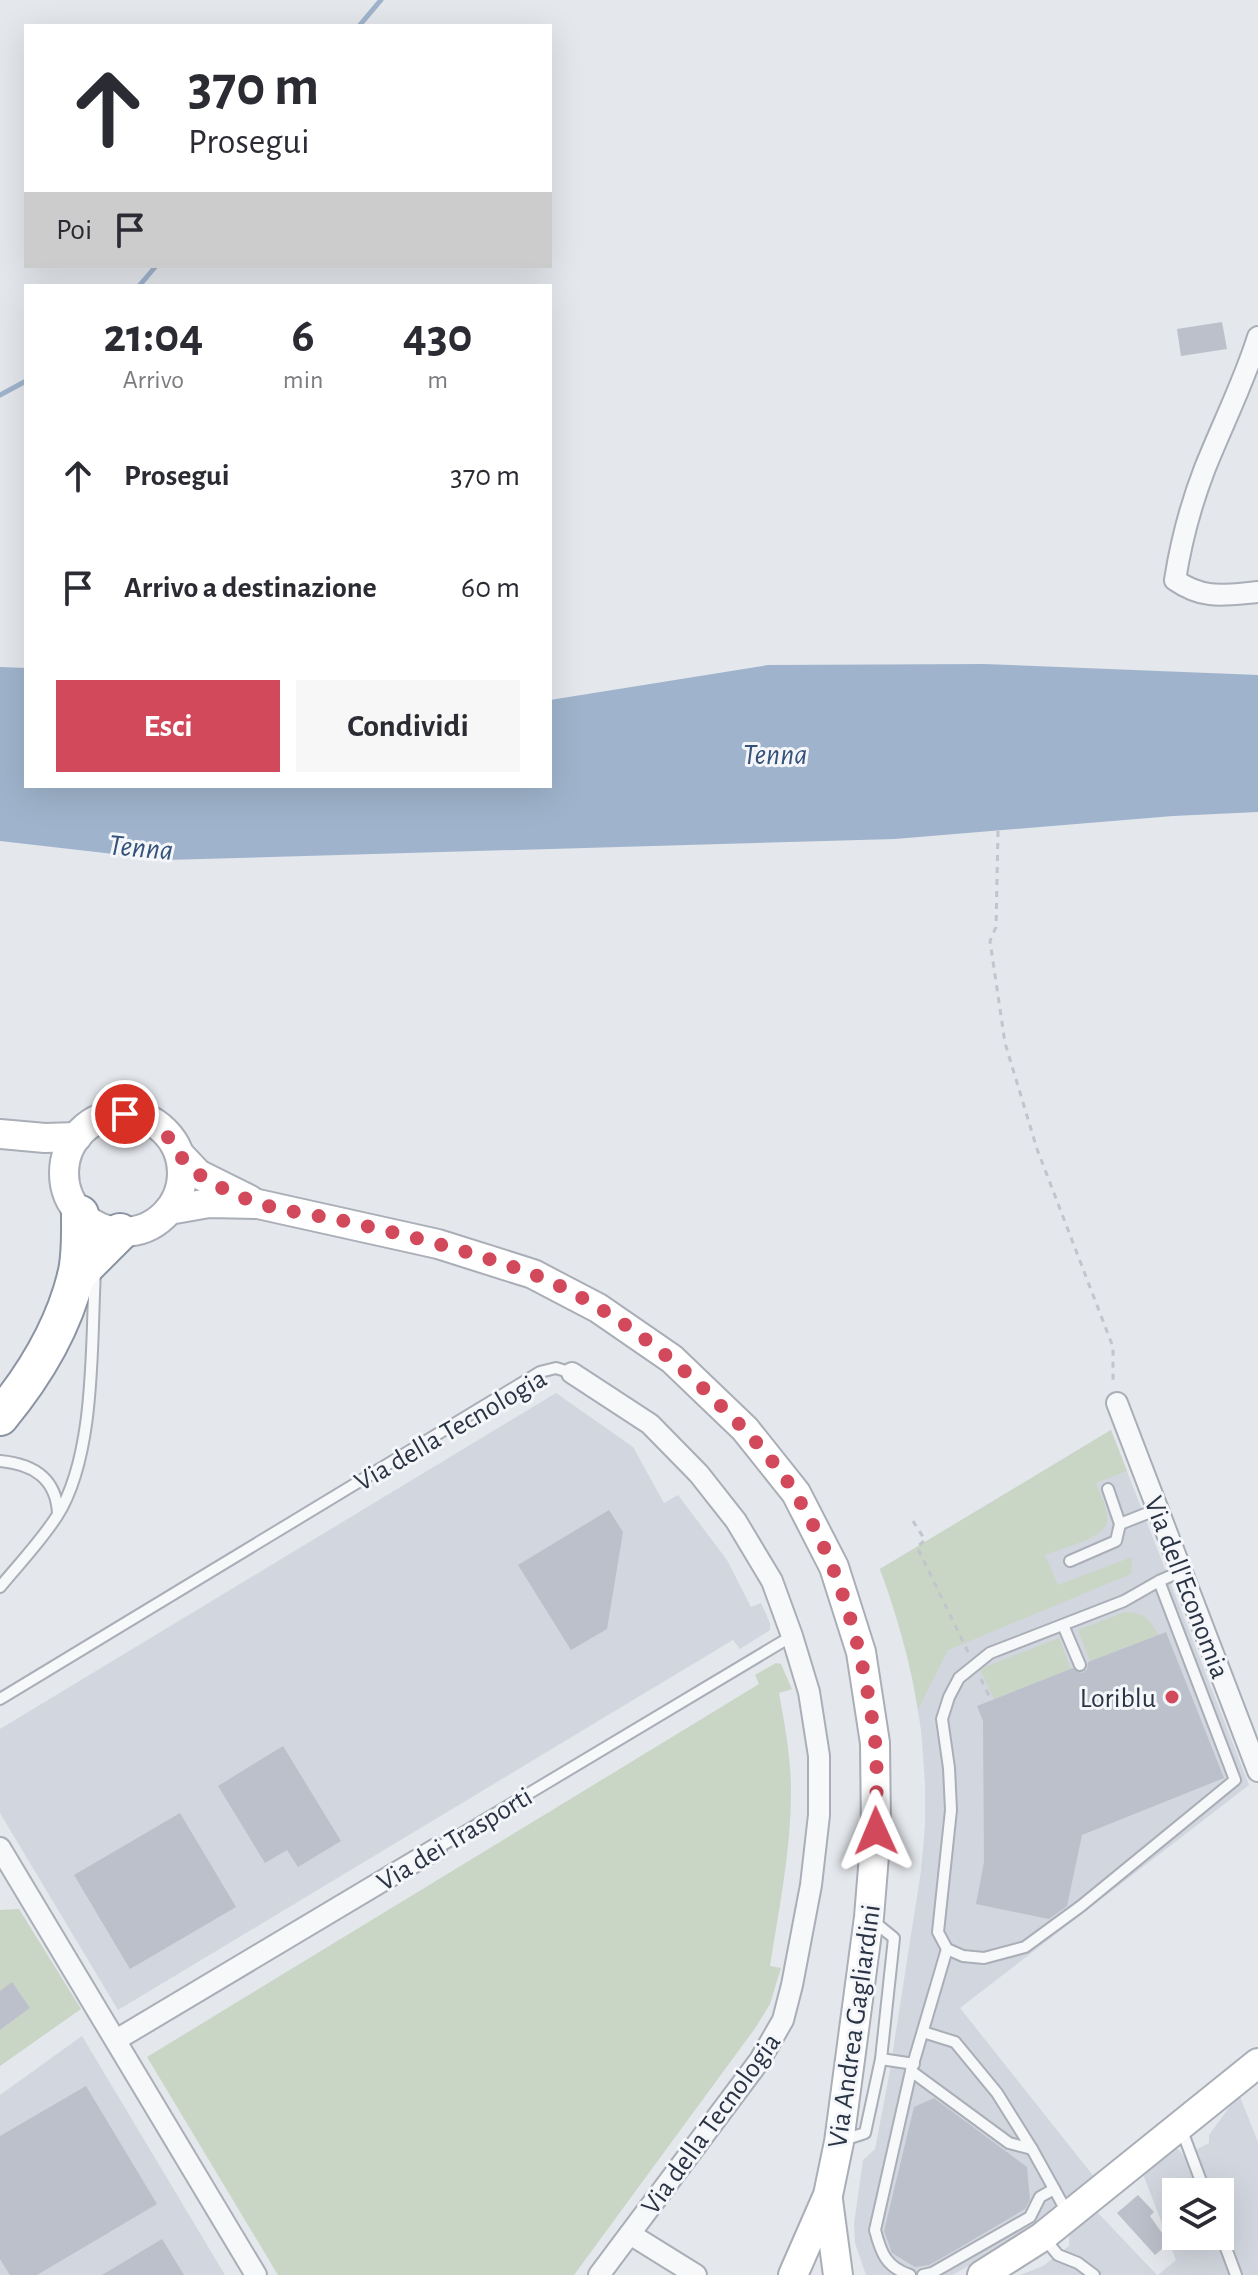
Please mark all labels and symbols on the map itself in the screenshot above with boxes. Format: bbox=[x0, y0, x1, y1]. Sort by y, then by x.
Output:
water label: Tenna bbox=[743, 740, 807, 770]
water label: Tenna bbox=[107, 830, 174, 866]
pin bbox=[91, 1080, 159, 1148]
street label: Via della Tecnologia bbox=[350, 1364, 552, 1497]
street label: Via dell'Economia bbox=[1138, 1493, 1234, 1683]
place label: Loriblu bbox=[1080, 1685, 1156, 1713]
marker: Loriblu bbox=[1163, 1688, 1181, 1706]
street label: Via dei Trasporti bbox=[373, 1783, 537, 1897]
position arrow bbox=[834, 1789, 918, 1873]
street label: Via Andrea Gagliardini bbox=[824, 1903, 886, 2150]
street label: Via della Tecnologia bbox=[637, 2028, 787, 2220]

